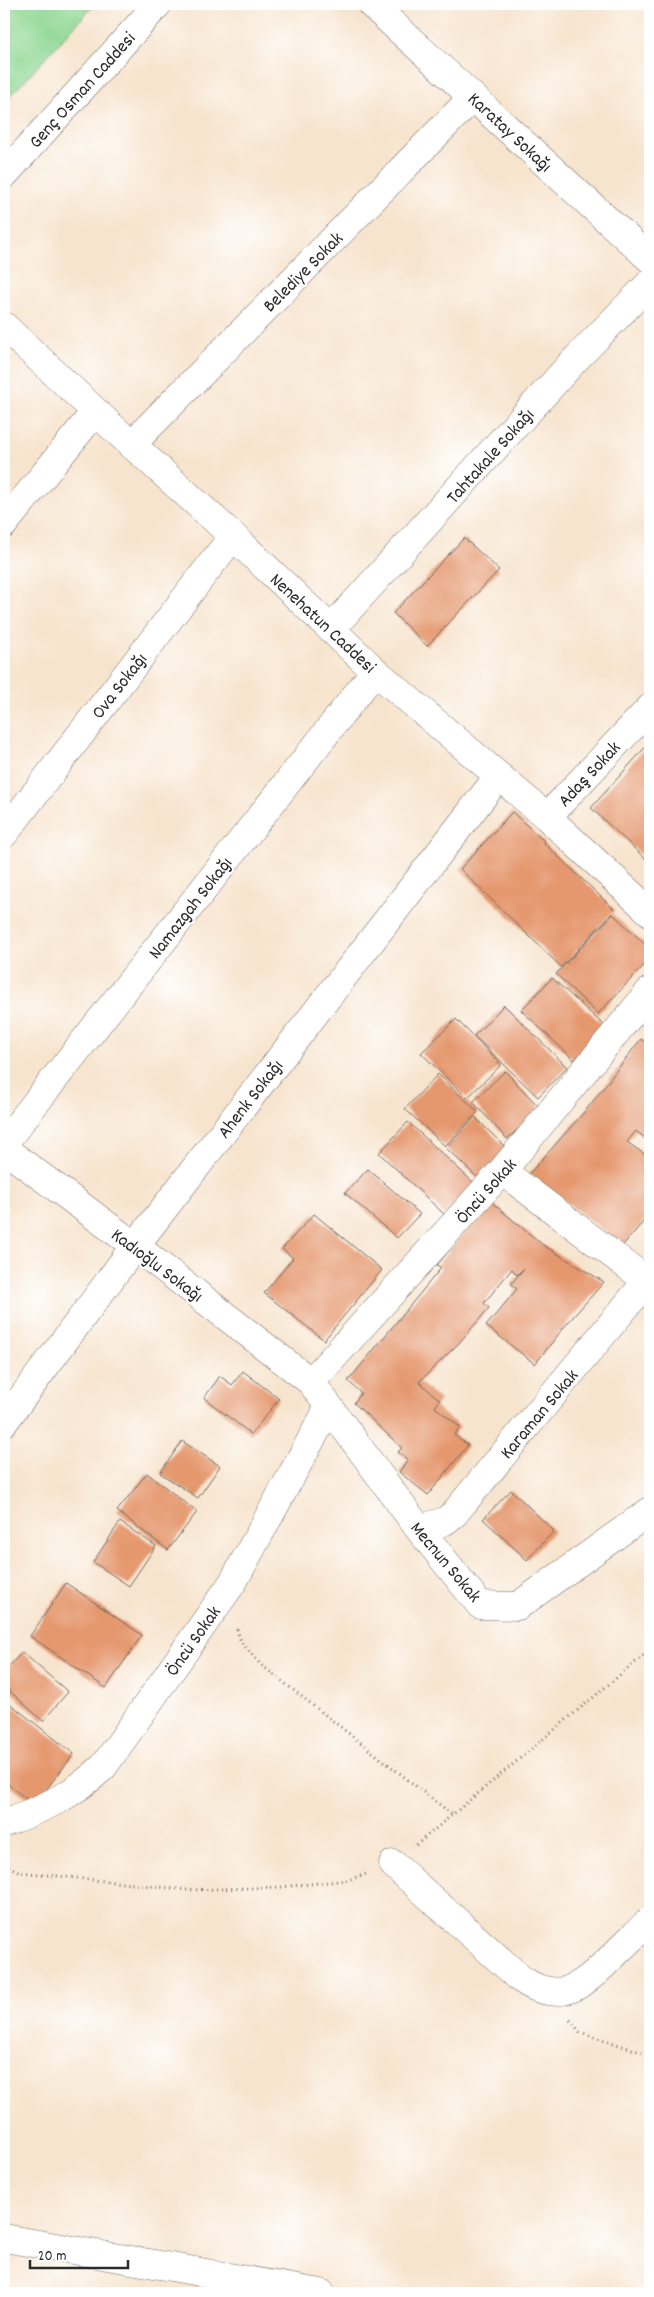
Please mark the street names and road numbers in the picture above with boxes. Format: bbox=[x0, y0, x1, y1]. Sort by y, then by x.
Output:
street label: Genç Osman Caddesi bbox=[24, 27, 144, 156]
street label: Karatay Sokağı bbox=[460, 87, 557, 180]
street label: Belediye Sokak bbox=[258, 227, 351, 320]
street label: Tahtakale Sokağı bbox=[441, 404, 542, 511]
street label: Nenehatun Caddesi bbox=[262, 568, 381, 681]
street label: Ova Sokağı bbox=[86, 648, 155, 726]
street label: Adaş Sokak bbox=[553, 736, 629, 815]
street label: Namazgah Sokağı bbox=[143, 852, 240, 966]
street label: Ahenk Sokağı bbox=[212, 1055, 291, 1145]
street label: Öncü Sokak bbox=[451, 1153, 525, 1231]
street label: Kadıoğlu Sokağı bbox=[104, 1223, 208, 1310]
street label: Karaman Sokak bbox=[495, 1364, 587, 1466]
street label: Mecnun Sokak bbox=[402, 1517, 486, 1610]
street label: Öncü Sokak bbox=[161, 1601, 229, 1683]

